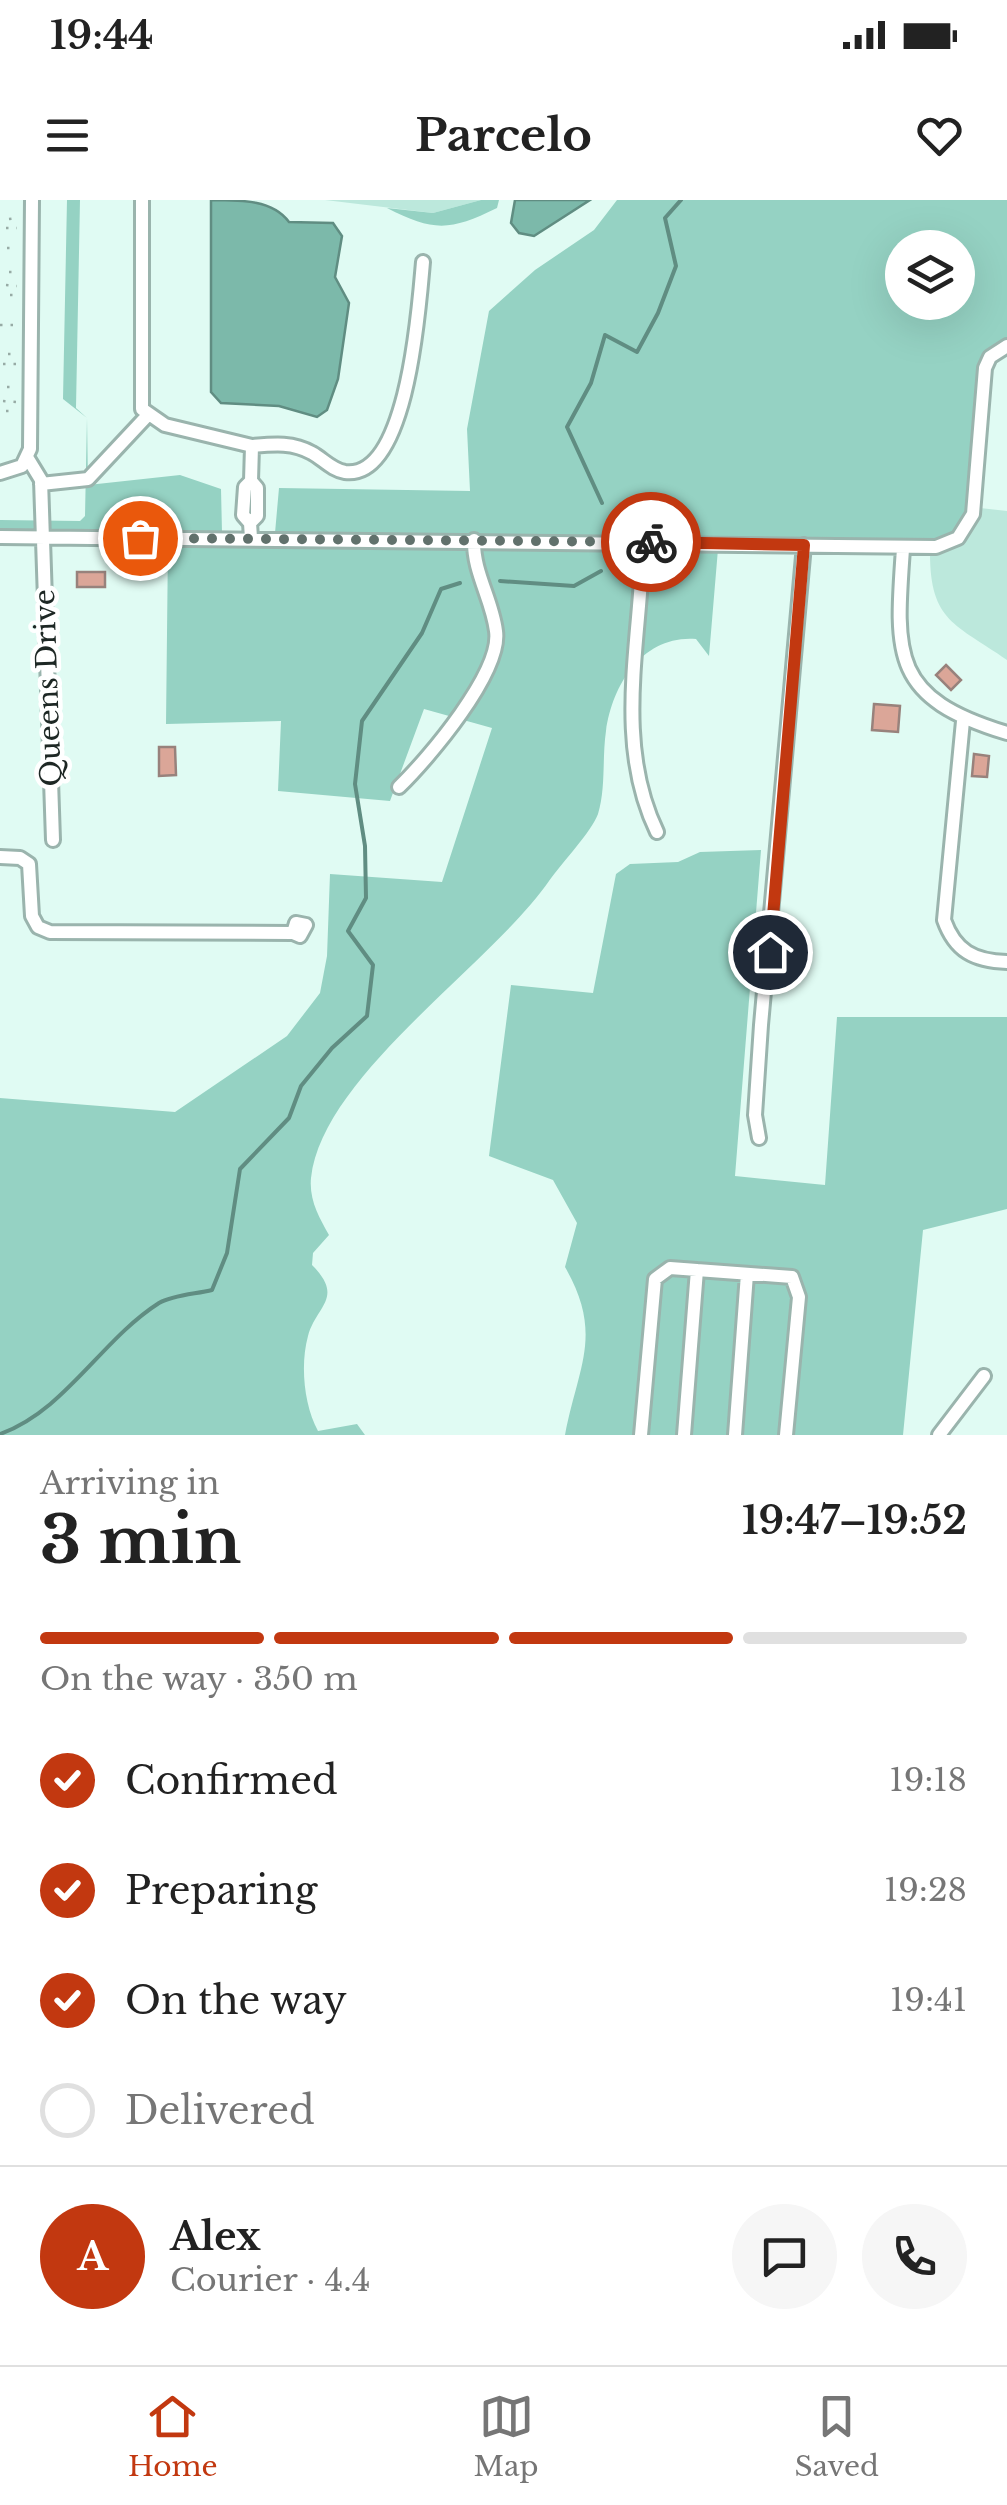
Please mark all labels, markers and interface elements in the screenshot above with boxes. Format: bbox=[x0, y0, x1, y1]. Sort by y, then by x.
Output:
text: 19:44 bbox=[50, 12, 153, 59]
text: Parcelo bbox=[415, 107, 592, 163]
icon: menu bbox=[40, 108, 95, 163]
icon: heart bbox=[912, 108, 967, 163]
map controls bbox=[885, 230, 975, 320]
button: layers bbox=[885, 230, 975, 320]
courier bbox=[601, 492, 701, 592]
pin bbox=[98, 496, 183, 581]
icon: bag bbox=[113, 511, 168, 566]
icon: bike bbox=[624, 515, 679, 570]
street label: Queens Drive bbox=[27, 589, 69, 787]
pin bbox=[728, 910, 813, 995]
icon: home bbox=[743, 925, 798, 980]
text: Arriving in bbox=[40, 1463, 219, 1503]
text: 19:47–19:52 bbox=[742, 1497, 967, 1544]
text: 3 min bbox=[40, 1500, 241, 1581]
text: On the way · 350 m bbox=[40, 1659, 357, 1699]
icon: check bbox=[40, 1753, 95, 1808]
text: Confirmed bbox=[125, 1757, 338, 1804]
text: 19:18 bbox=[889, 1760, 967, 1800]
icon: check bbox=[40, 1863, 95, 1918]
text: Preparing bbox=[125, 1867, 317, 1914]
text: 19:28 bbox=[884, 1870, 967, 1910]
icon: check bbox=[40, 1973, 95, 2028]
text: On the way bbox=[125, 1977, 347, 2024]
text: 19:41 bbox=[890, 1980, 967, 2020]
text: Delivered bbox=[125, 2087, 315, 2134]
button: chat bbox=[732, 2204, 837, 2309]
button: phone bbox=[862, 2204, 967, 2309]
text: Alex bbox=[170, 2213, 261, 2260]
text: A bbox=[77, 2233, 108, 2280]
text: Courier · 4.4 bbox=[170, 2260, 370, 2300]
tab: Home bbox=[128, 2389, 218, 2484]
tab: Map bbox=[474, 2389, 539, 2484]
tab: Saved bbox=[795, 2389, 879, 2484]

